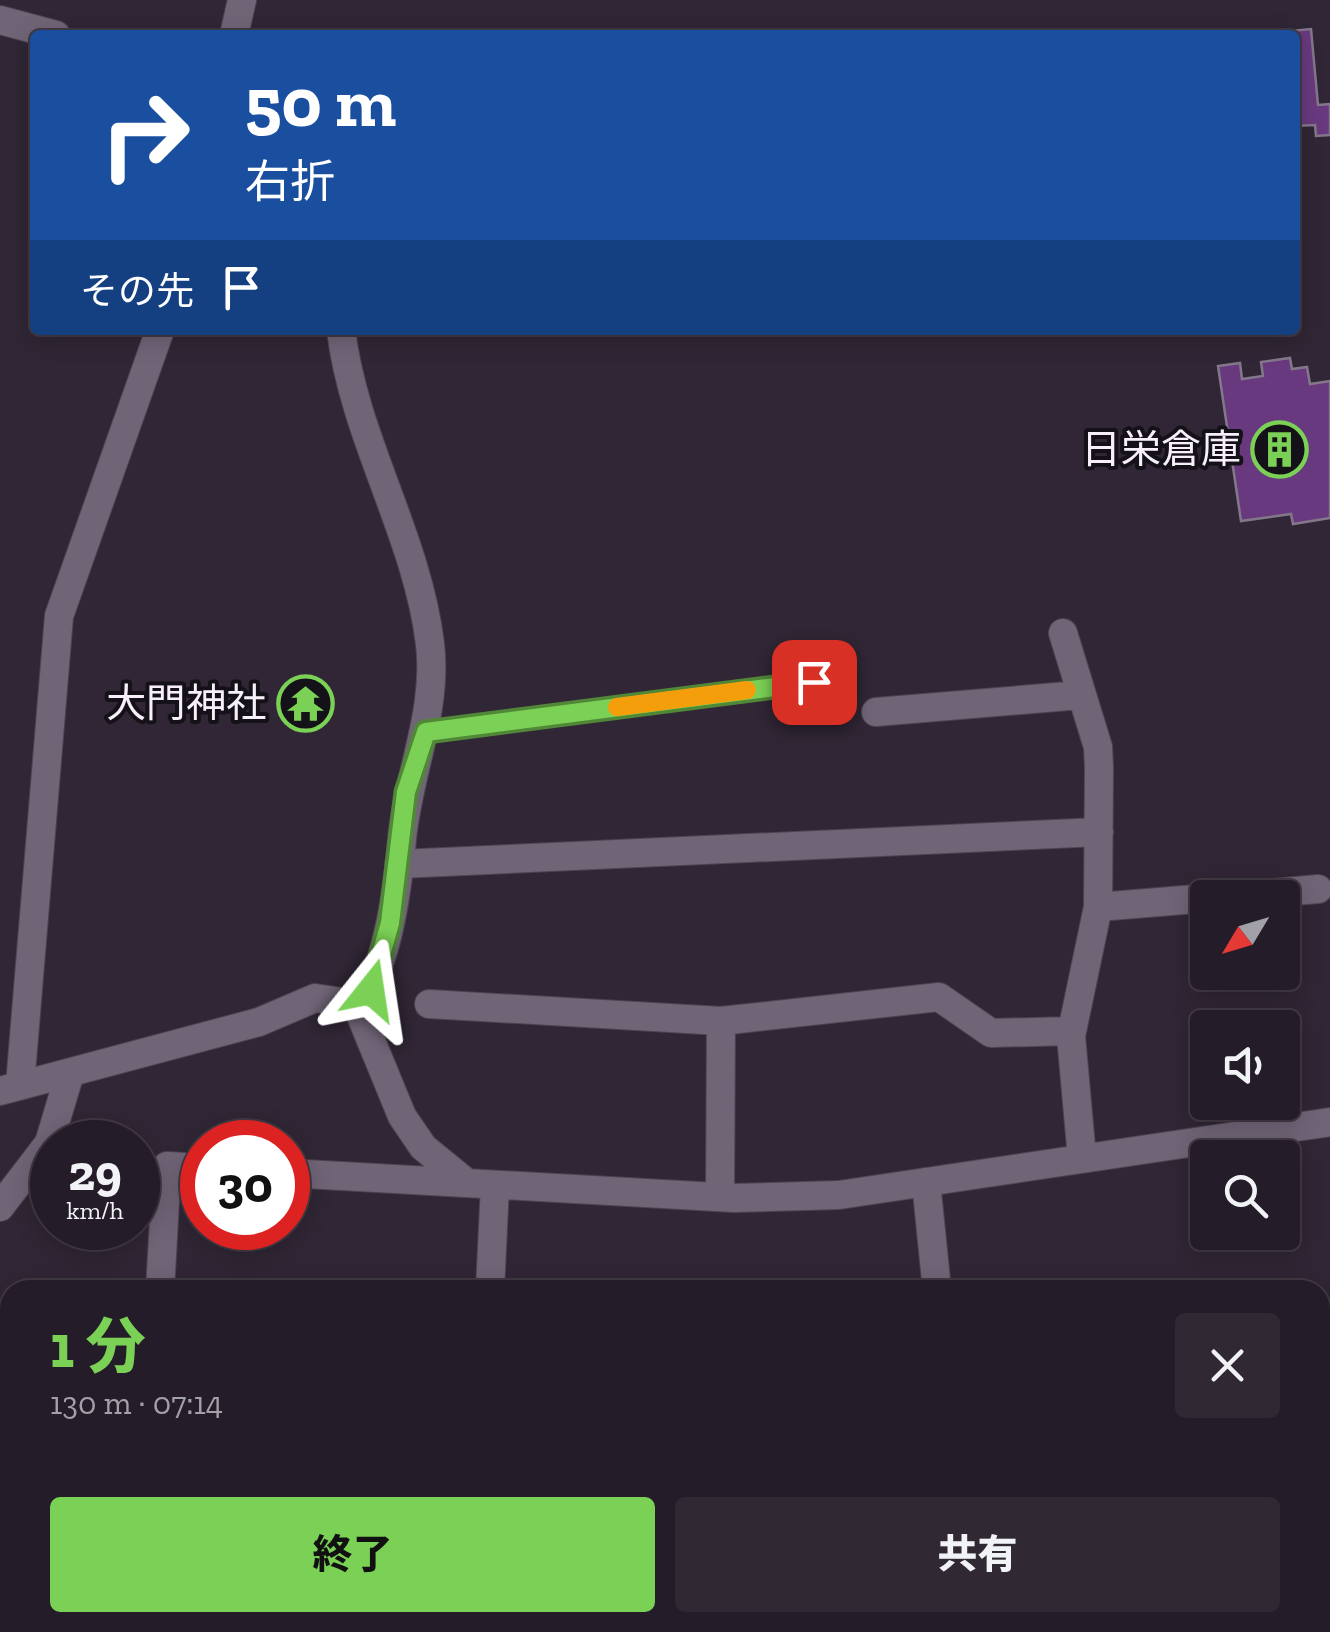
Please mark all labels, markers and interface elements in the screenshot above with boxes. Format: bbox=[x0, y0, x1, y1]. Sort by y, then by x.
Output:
text: 50 m bbox=[245, 60, 396, 144]
icon: right bbox=[80, 70, 210, 200]
text: 右折 bbox=[245, 155, 335, 209]
icon: arrive bbox=[214, 260, 269, 315]
text: その先 bbox=[80, 268, 194, 314]
building icon: 日栄倉庫 bbox=[1250, 419, 1310, 479]
place label: 日栄倉庫 bbox=[1081, 425, 1241, 473]
pin bbox=[772, 640, 857, 725]
icon: arrive bbox=[787, 655, 842, 710]
temple icon: 大門神社 bbox=[275, 673, 335, 733]
place label: 大門神社 bbox=[106, 679, 266, 727]
north arrow bbox=[1190, 880, 1300, 990]
map controls bbox=[1190, 880, 1300, 1250]
position arrow bbox=[319, 938, 423, 1042]
button: sound bbox=[1190, 1010, 1300, 1120]
speed limit sign: 30 bbox=[180, 1120, 310, 1250]
button: search bbox=[1190, 1140, 1300, 1250]
text: 29 bbox=[68, 1143, 122, 1203]
text: km/h bbox=[66, 1195, 124, 1225]
text: 1 分 bbox=[50, 1310, 145, 1382]
button: close bbox=[1175, 1313, 1280, 1418]
text: 130 m · 07:14 bbox=[50, 1384, 223, 1422]
button: 終了 bbox=[50, 1497, 655, 1612]
button: 共有 bbox=[675, 1497, 1280, 1612]

